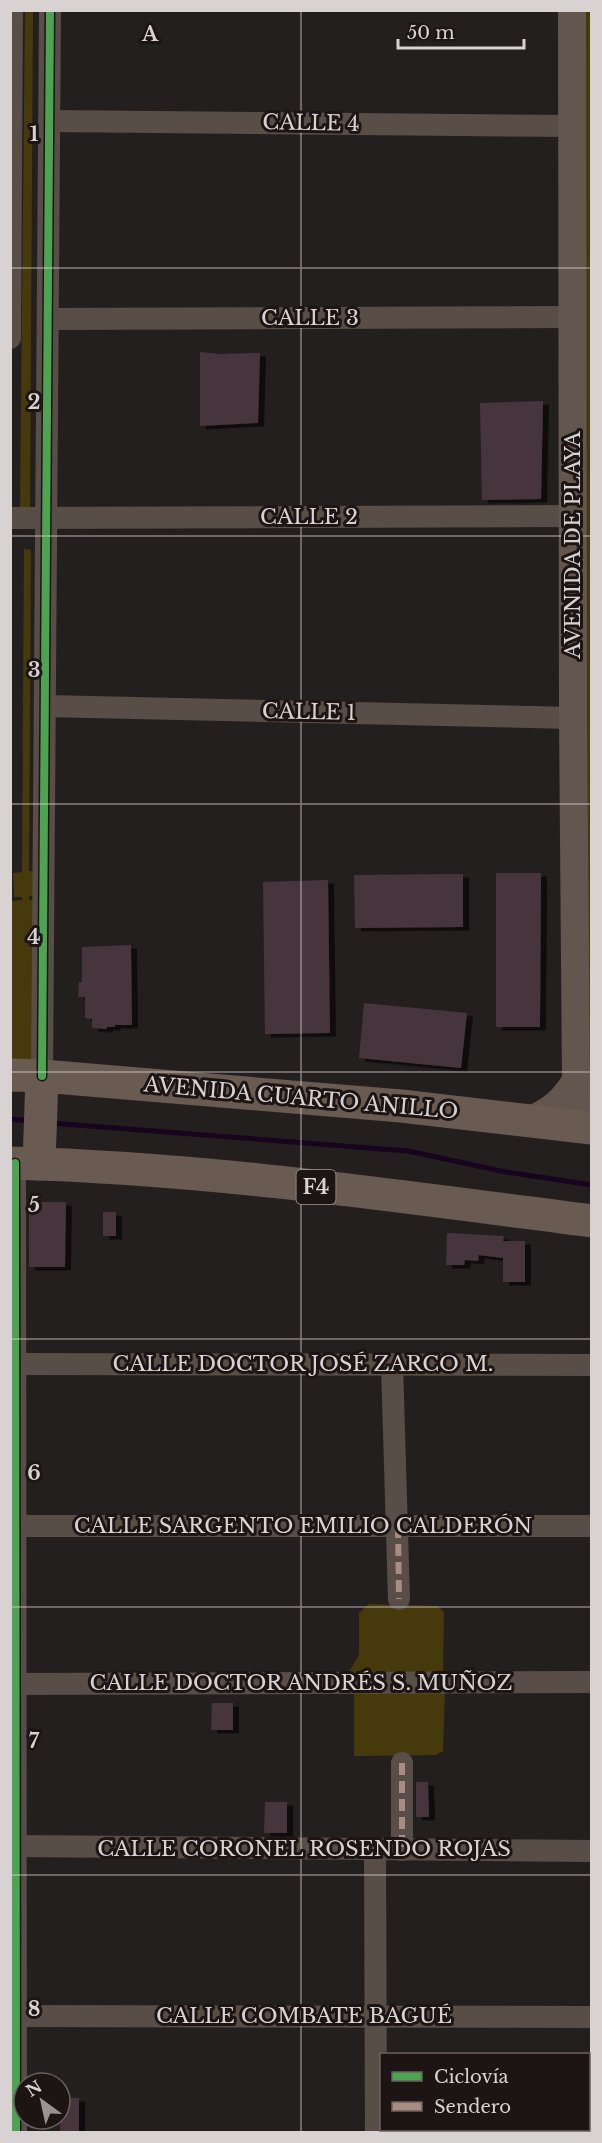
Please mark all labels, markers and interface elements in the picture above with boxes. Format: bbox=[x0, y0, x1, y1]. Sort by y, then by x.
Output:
scale bar bbox=[398, 12, 524, 50]
text: A bbox=[141, 22, 159, 46]
text: 50 m bbox=[407, 22, 455, 44]
street label: CALLE 4 bbox=[262, 109, 360, 137]
text: 1 bbox=[30, 122, 39, 146]
street label: CALLE 3 bbox=[261, 305, 359, 331]
text: 2 bbox=[27, 390, 41, 414]
street label: AVENIDA DE PLAYA bbox=[560, 431, 586, 660]
street label: CALLE 2 bbox=[260, 504, 358, 530]
text: 3 bbox=[28, 658, 40, 682]
street label: CALLE 1 bbox=[262, 698, 356, 726]
text: 4 bbox=[27, 925, 41, 949]
street label: AVENIDA CUARTO ANILLO bbox=[142, 1071, 459, 1125]
road number: F4 bbox=[296, 1170, 336, 1204]
text: 5 bbox=[28, 1193, 40, 1217]
street label: CALLE DOCTOR JOSÉ ZARCO M. bbox=[113, 1351, 493, 1377]
text: 6 bbox=[27, 1461, 41, 1485]
street label: CALLE SARGENTO EMILIO CALDERÓN bbox=[74, 1513, 532, 1539]
street label: CALLE DOCTOR ANDRÉS S. MUÑOZ bbox=[90, 1670, 512, 1696]
text: 7 bbox=[29, 1729, 40, 1753]
street label: CALLE CORONEL ROSENDO ROJAS bbox=[97, 1836, 511, 1862]
text: 8 bbox=[28, 1997, 40, 2021]
street label: CALLE COMBATE BAGUÉ bbox=[156, 2003, 452, 2029]
legend bbox=[380, 2053, 590, 2131]
text: Ciclovía bbox=[434, 2066, 509, 2088]
north arrow bbox=[12, 2071, 72, 2131]
text: N bbox=[22, 2076, 46, 2101]
text: Sendero bbox=[434, 2096, 511, 2118]

